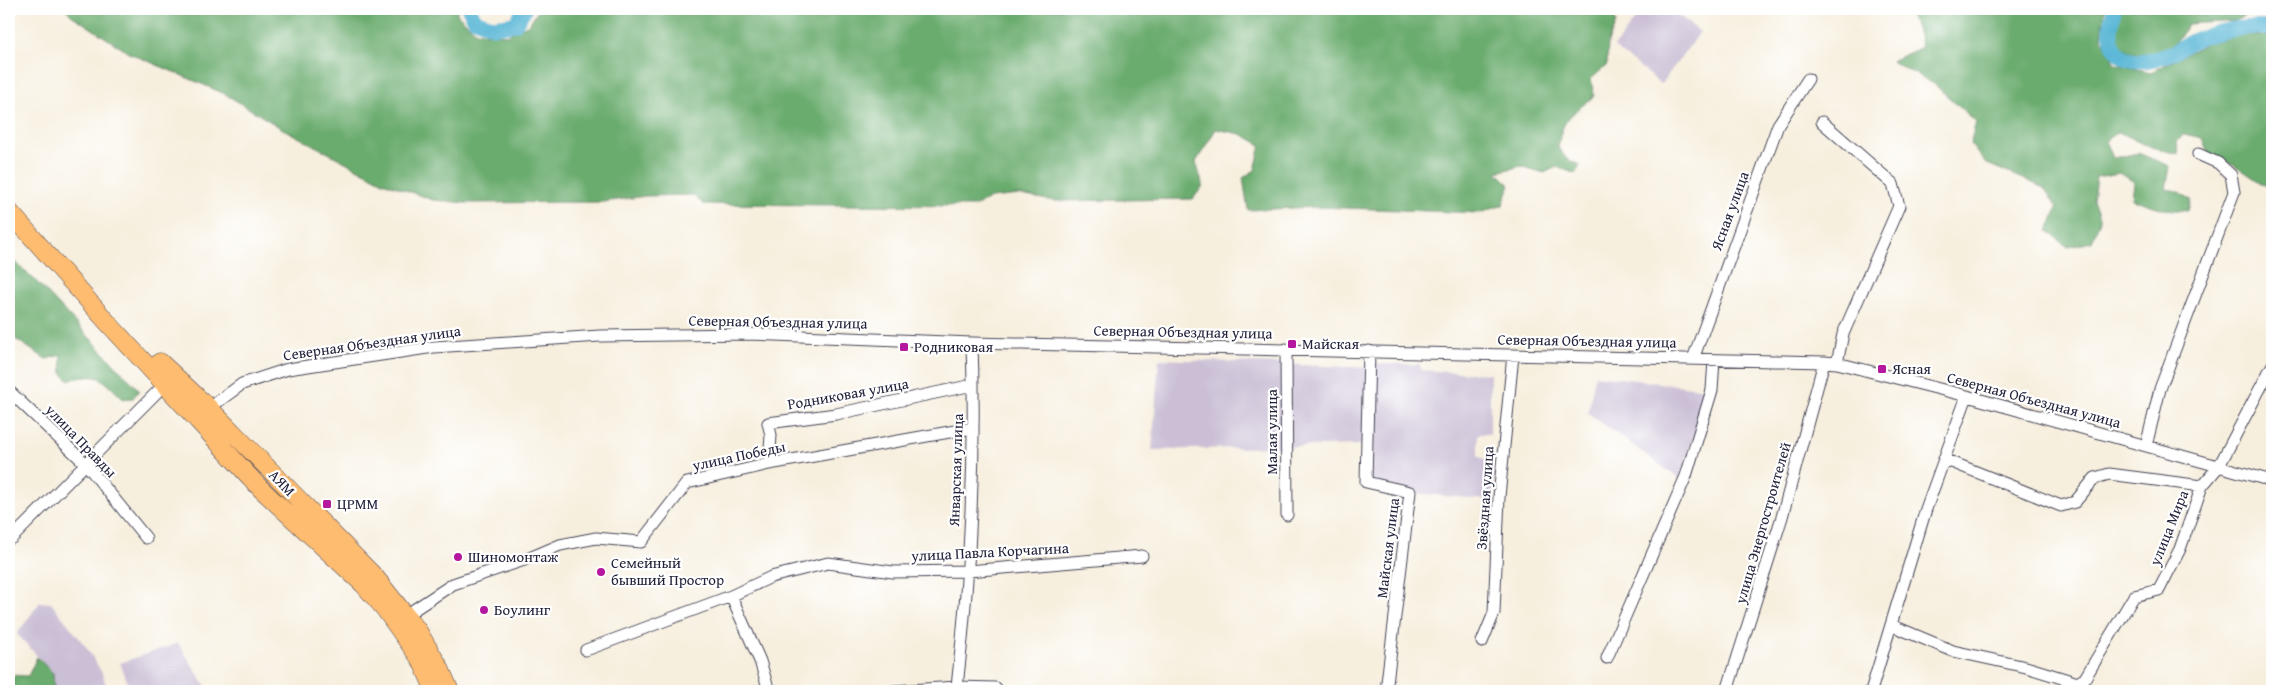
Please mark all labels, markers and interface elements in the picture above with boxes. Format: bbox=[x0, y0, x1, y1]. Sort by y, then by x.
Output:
street label: Ясная улица bbox=[1705, 168, 1754, 254]
street label: Северная Объездная улица bbox=[688, 309, 868, 334]
street label: Северная Объездная улица bbox=[1093, 319, 1273, 344]
street label: Северная Объездная улица bbox=[282, 320, 463, 365]
street label: Северная Объездная улица bbox=[1497, 328, 1677, 353]
place label: Майская bbox=[1302, 333, 1359, 354]
place label: Родниковая bbox=[914, 336, 993, 357]
marker: Майская bbox=[1286, 338, 1298, 350]
marker: Родниковая bbox=[898, 341, 910, 353]
place label: Ясная bbox=[1891, 358, 1931, 379]
marker: Ясная bbox=[1876, 363, 1888, 375]
street label: Северная Объездная улица bbox=[1945, 366, 2124, 433]
street label: Родниковая улица bbox=[786, 372, 911, 415]
street label: Малая улица bbox=[1261, 388, 1282, 475]
street label: улица Правды bbox=[40, 399, 122, 482]
street label: Январская улица bbox=[943, 412, 968, 528]
street label: улица Победы bbox=[690, 435, 788, 476]
street label: улица Энергостроителей bbox=[1729, 440, 1796, 607]
street label: Звёздная улица bbox=[1470, 445, 1499, 551]
street label: АЯМ bbox=[264, 465, 300, 501]
street label: улица Мира bbox=[2143, 486, 2194, 570]
place label: ЦРММ bbox=[337, 493, 379, 514]
street label: Майская улица bbox=[1371, 496, 1404, 599]
marker: ЦРММ bbox=[321, 498, 333, 510]
street label: улица Павла Корчагина bbox=[910, 537, 1070, 566]
place label: Шиномонтаж bbox=[468, 546, 558, 567]
marker: Шиномонтаж bbox=[452, 551, 464, 563]
place label: Семейный бывший Простор bbox=[611, 552, 724, 590]
marker: Семейный бывший Простор bbox=[595, 566, 607, 578]
place label: Боулинг bbox=[494, 599, 551, 620]
marker: Боулинг bbox=[478, 604, 490, 616]

